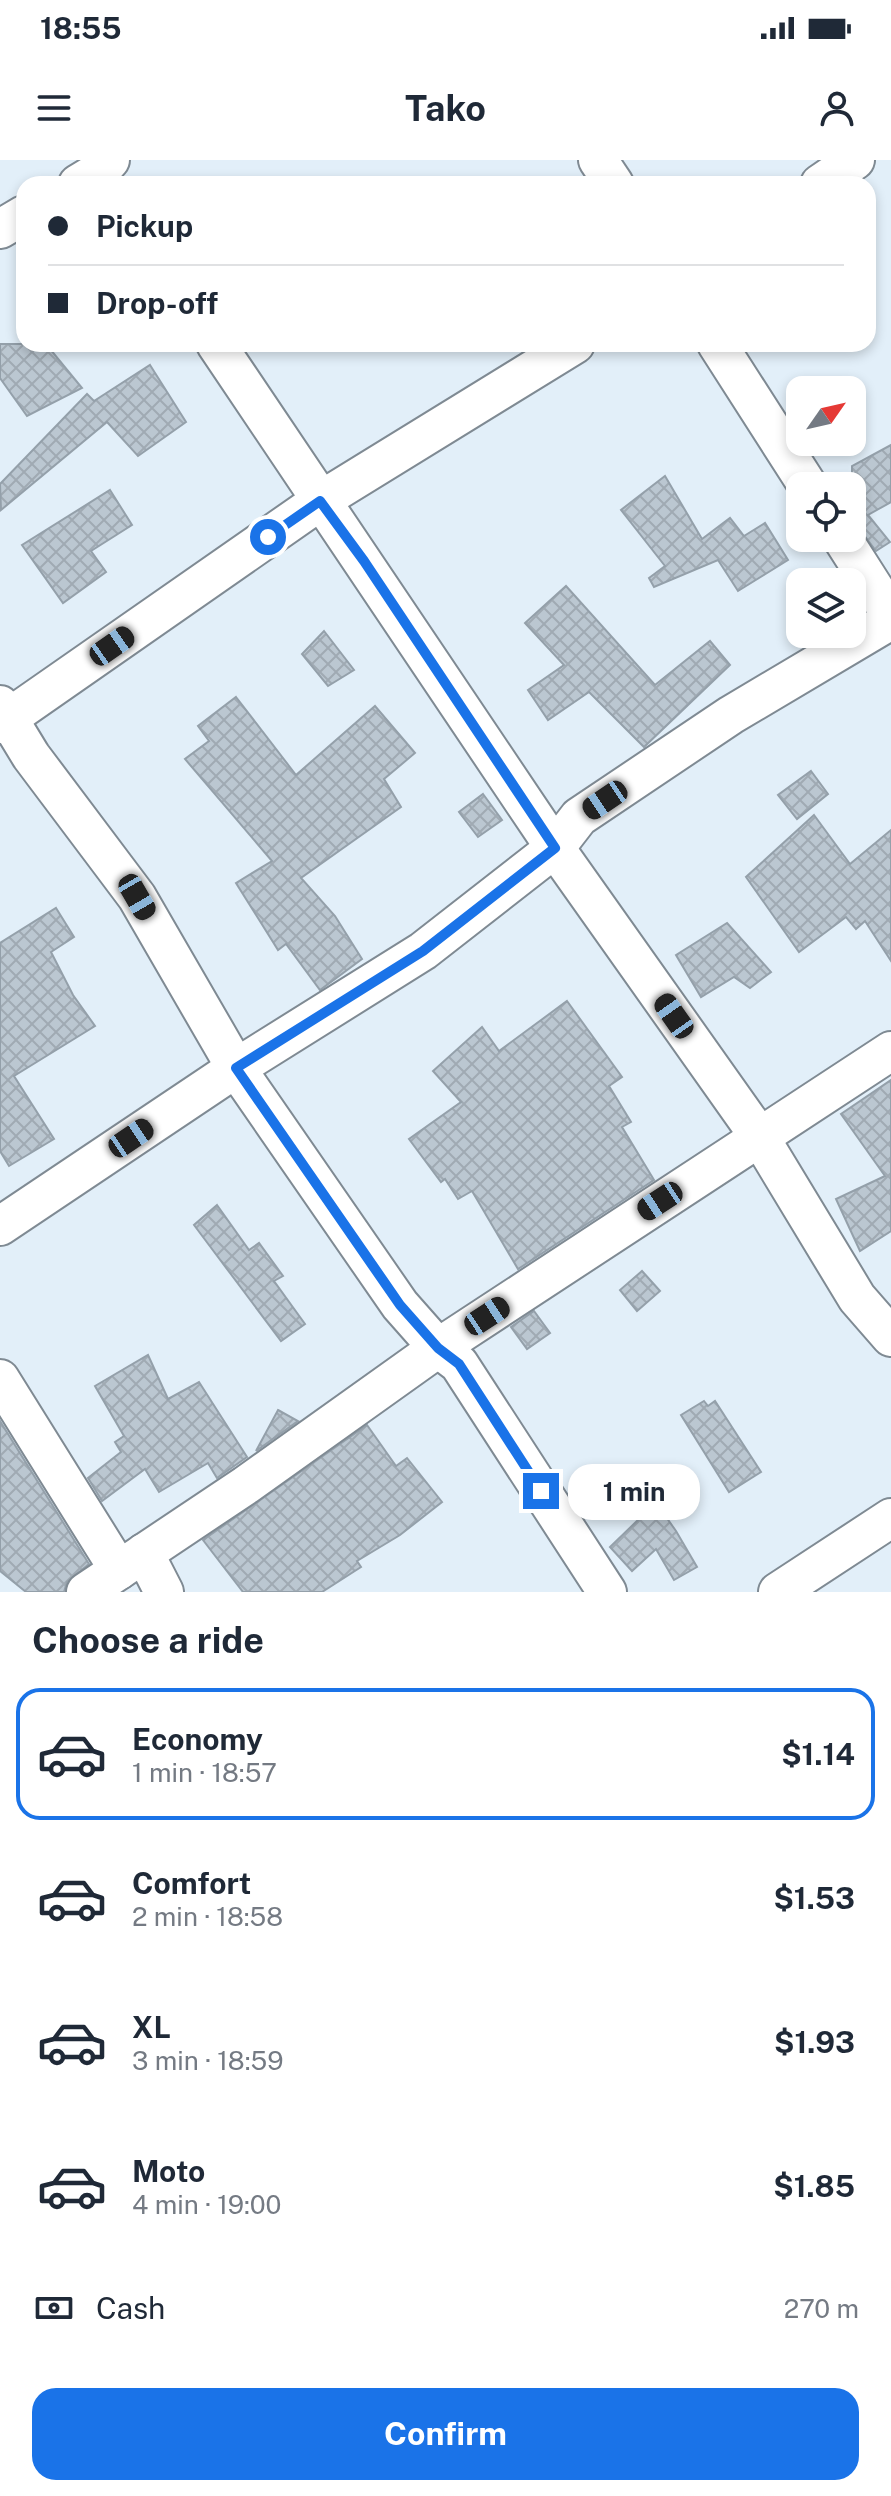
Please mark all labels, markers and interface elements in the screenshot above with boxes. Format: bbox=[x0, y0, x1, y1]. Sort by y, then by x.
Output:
text: 18:55 bbox=[40, 10, 122, 46]
icon: menu bbox=[32, 86, 76, 130]
icon: person bbox=[815, 86, 859, 130]
text: Tako bbox=[405, 87, 486, 129]
text: Pickup bbox=[96, 208, 193, 244]
text: Drop-off bbox=[96, 285, 218, 321]
north arrow bbox=[786, 376, 866, 456]
map controls bbox=[786, 376, 866, 648]
button: locate bbox=[786, 472, 866, 552]
route start bbox=[250, 519, 286, 555]
button: layers bbox=[786, 568, 866, 648]
car bbox=[85, 622, 139, 670]
car bbox=[578, 777, 632, 823]
car bbox=[115, 870, 159, 924]
car bbox=[650, 989, 698, 1043]
car bbox=[104, 1115, 158, 1161]
car bbox=[633, 1178, 687, 1224]
car bbox=[460, 1293, 514, 1339]
callout: 1 min bbox=[569, 1463, 701, 1519]
route end bbox=[523, 1473, 559, 1509]
text: 1 min bbox=[603, 1476, 665, 1507]
text: Choose a ride bbox=[32, 1619, 264, 1661]
icon: car bbox=[36, 1718, 108, 1790]
text: Economy bbox=[132, 1721, 263, 1757]
text: $1.14 bbox=[781, 1736, 855, 1772]
text: 1 min · 18:57 bbox=[132, 1757, 277, 1788]
icon: car bbox=[36, 1862, 108, 1934]
text: Comfort bbox=[132, 1865, 251, 1901]
text: $1.53 bbox=[773, 1880, 855, 1916]
text: 2 min · 18:58 bbox=[132, 1901, 283, 1932]
icon: car bbox=[36, 2006, 108, 2078]
text: XL bbox=[132, 2009, 171, 2045]
text: $1.93 bbox=[774, 2024, 855, 2060]
text: 3 min · 18:59 bbox=[132, 2045, 283, 2076]
icon: car bbox=[36, 2150, 108, 2222]
text: Moto bbox=[132, 2153, 205, 2189]
text: $1.85 bbox=[773, 2168, 855, 2204]
text: 4 min · 19:00 bbox=[132, 2189, 282, 2220]
icon: cash bbox=[32, 2286, 76, 2330]
text: Cash bbox=[96, 2290, 165, 2326]
text: 270 m bbox=[784, 2293, 859, 2324]
button: Confirm bbox=[32, 2388, 859, 2480]

